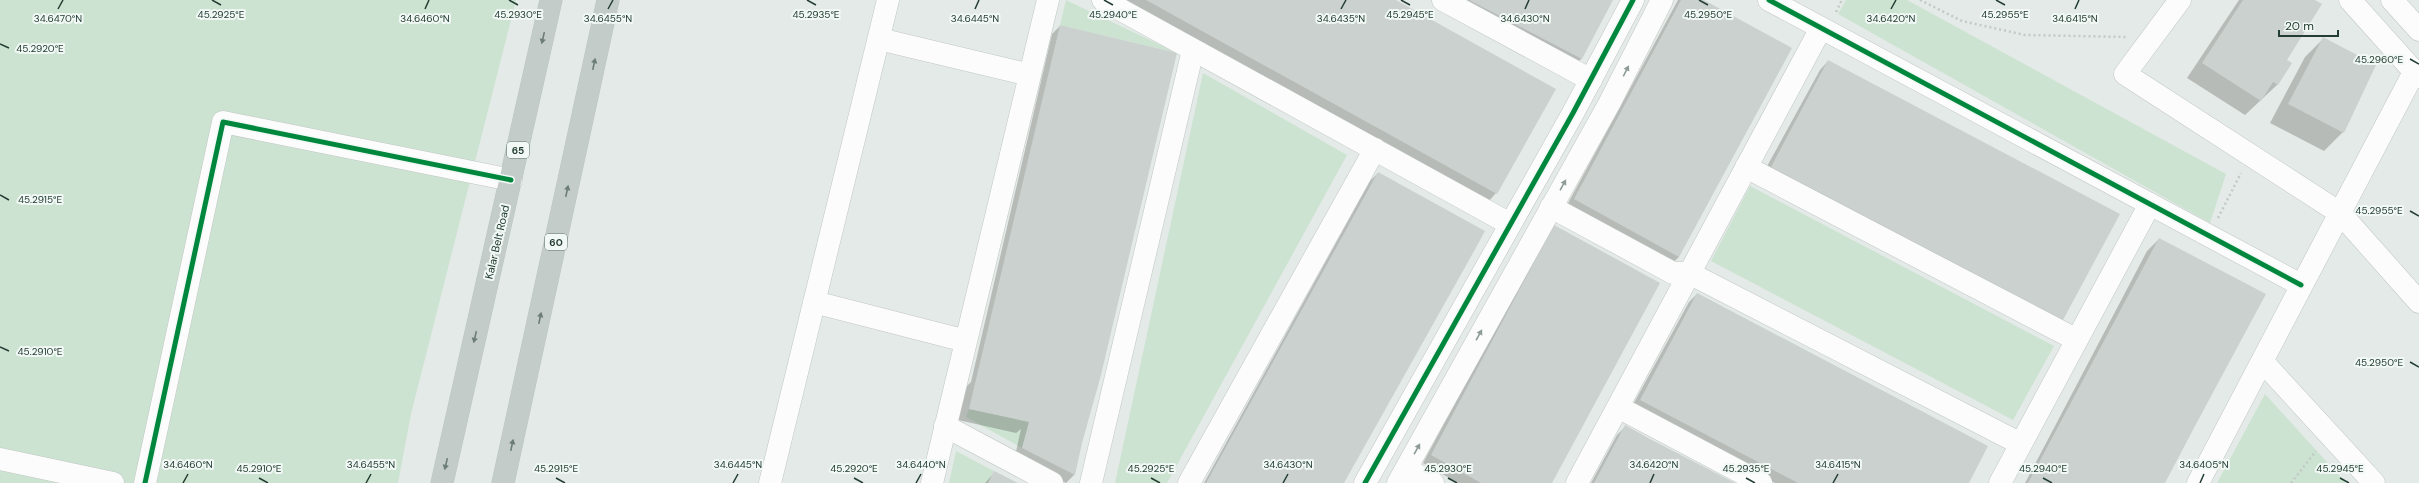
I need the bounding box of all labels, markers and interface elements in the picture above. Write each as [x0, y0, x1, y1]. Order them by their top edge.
text: 45.2925°E [198, 8, 245, 21]
text: 45.2930°E [494, 8, 542, 21]
text: 45.2935°E [792, 8, 840, 21]
text: 45.2940°E [1089, 8, 1137, 21]
text: 45.2945°E [1386, 8, 1434, 21]
text: 45.2950°E [1684, 8, 1732, 21]
text: 45.2955°E [1981, 8, 2029, 21]
text: 34.6470°N [34, 12, 82, 25]
text: 34.6460°N [400, 12, 450, 25]
text: 34.6455°N [584, 12, 632, 25]
text: 34.6445°N [951, 12, 999, 25]
text: 34.6435°N [1317, 12, 1365, 25]
text: 34.6430°N [1500, 12, 1550, 25]
text: 34.6420°N [1867, 12, 1916, 25]
text: 34.6415°N [2052, 12, 2098, 25]
scale bar [2279, 12, 2338, 38]
text: 20 m [2285, 18, 2314, 34]
one-way arrow [539, 32, 545, 44]
text: 45.2920°E [16, 42, 64, 55]
text: 45.2960°E [2355, 53, 2403, 66]
one-way arrow [592, 58, 598, 70]
one-way arrow [1623, 65, 1629, 77]
road number: 65 [507, 142, 529, 158]
one-way arrow [1560, 179, 1567, 191]
one-way arrow [564, 185, 570, 197]
text: 45.2915°E [18, 193, 62, 206]
street label: Kalar Belt Road [482, 203, 512, 280]
text: 45.2955°E [2355, 204, 2403, 217]
road number: 60 [545, 234, 567, 250]
one-way arrow [537, 312, 543, 324]
one-way arrow [1476, 329, 1483, 341]
one-way arrow [472, 331, 478, 343]
text: 45.2910°E [18, 345, 63, 358]
text: 45.2950°E [2355, 356, 2403, 369]
one-way arrow [509, 439, 515, 451]
one-way arrow [1413, 443, 1420, 455]
text: 34.6460°N [163, 458, 213, 471]
text: 34.6455°N [347, 458, 395, 471]
one-way arrow [443, 458, 449, 470]
text: 34.6445°N [714, 458, 762, 471]
text: 34.6440°N [896, 458, 946, 471]
text: 34.6430°N [1263, 458, 1313, 471]
text: 34.6420°N [1630, 458, 1679, 471]
text: 34.6415°N [1815, 458, 1861, 471]
text: 34.6405°N [2179, 458, 2229, 471]
text: 45.2910°E [237, 462, 282, 475]
text: 45.2915°E [534, 462, 578, 475]
text: 45.2920°E [830, 462, 878, 475]
text: 45.2925°E [1128, 462, 1175, 475]
text: 45.2930°E [1424, 462, 1472, 475]
text: 45.2935°E [1722, 462, 1770, 475]
text: 45.2940°E [2019, 462, 2067, 475]
text: 45.2945°E [2316, 462, 2364, 475]

